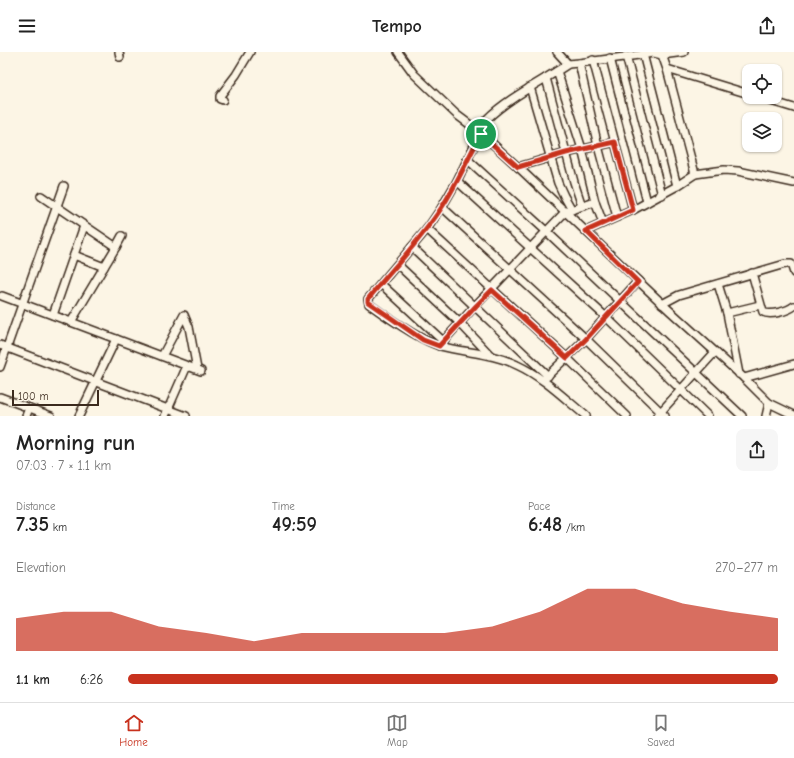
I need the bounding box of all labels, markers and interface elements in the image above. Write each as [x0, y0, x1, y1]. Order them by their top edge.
icon: menu [16, 15, 38, 37]
icon: share [756, 15, 778, 37]
text: Tempo [372, 16, 422, 37]
map controls [742, 64, 782, 152]
button: locate [742, 64, 782, 104]
button: layers [742, 112, 782, 152]
pin [464, 117, 498, 151]
icon: arrive [470, 123, 492, 145]
scale bar [12, 388, 99, 407]
text: 100 m [18, 390, 49, 403]
button: share [736, 429, 778, 471]
text: Morning run [16, 430, 135, 456]
text: 07:03 · 7 × 1.1 km [16, 458, 111, 473]
text: Distance [16, 500, 55, 513]
text: Time [272, 500, 295, 513]
text: Pace [528, 500, 550, 513]
text: 7.35 [16, 513, 49, 536]
text: 49:59 [272, 513, 317, 536]
text: 6:48 [528, 513, 562, 536]
text: km [49, 521, 67, 534]
text: /km [562, 521, 585, 534]
text: Elevation [16, 560, 66, 575]
text: 270–277 m [715, 560, 778, 575]
text: 1.1 km [16, 672, 50, 687]
text: 6:26 [80, 672, 103, 687]
tab: Home [119, 712, 148, 749]
tab: Map [386, 712, 408, 749]
tab: Saved [647, 712, 675, 749]

